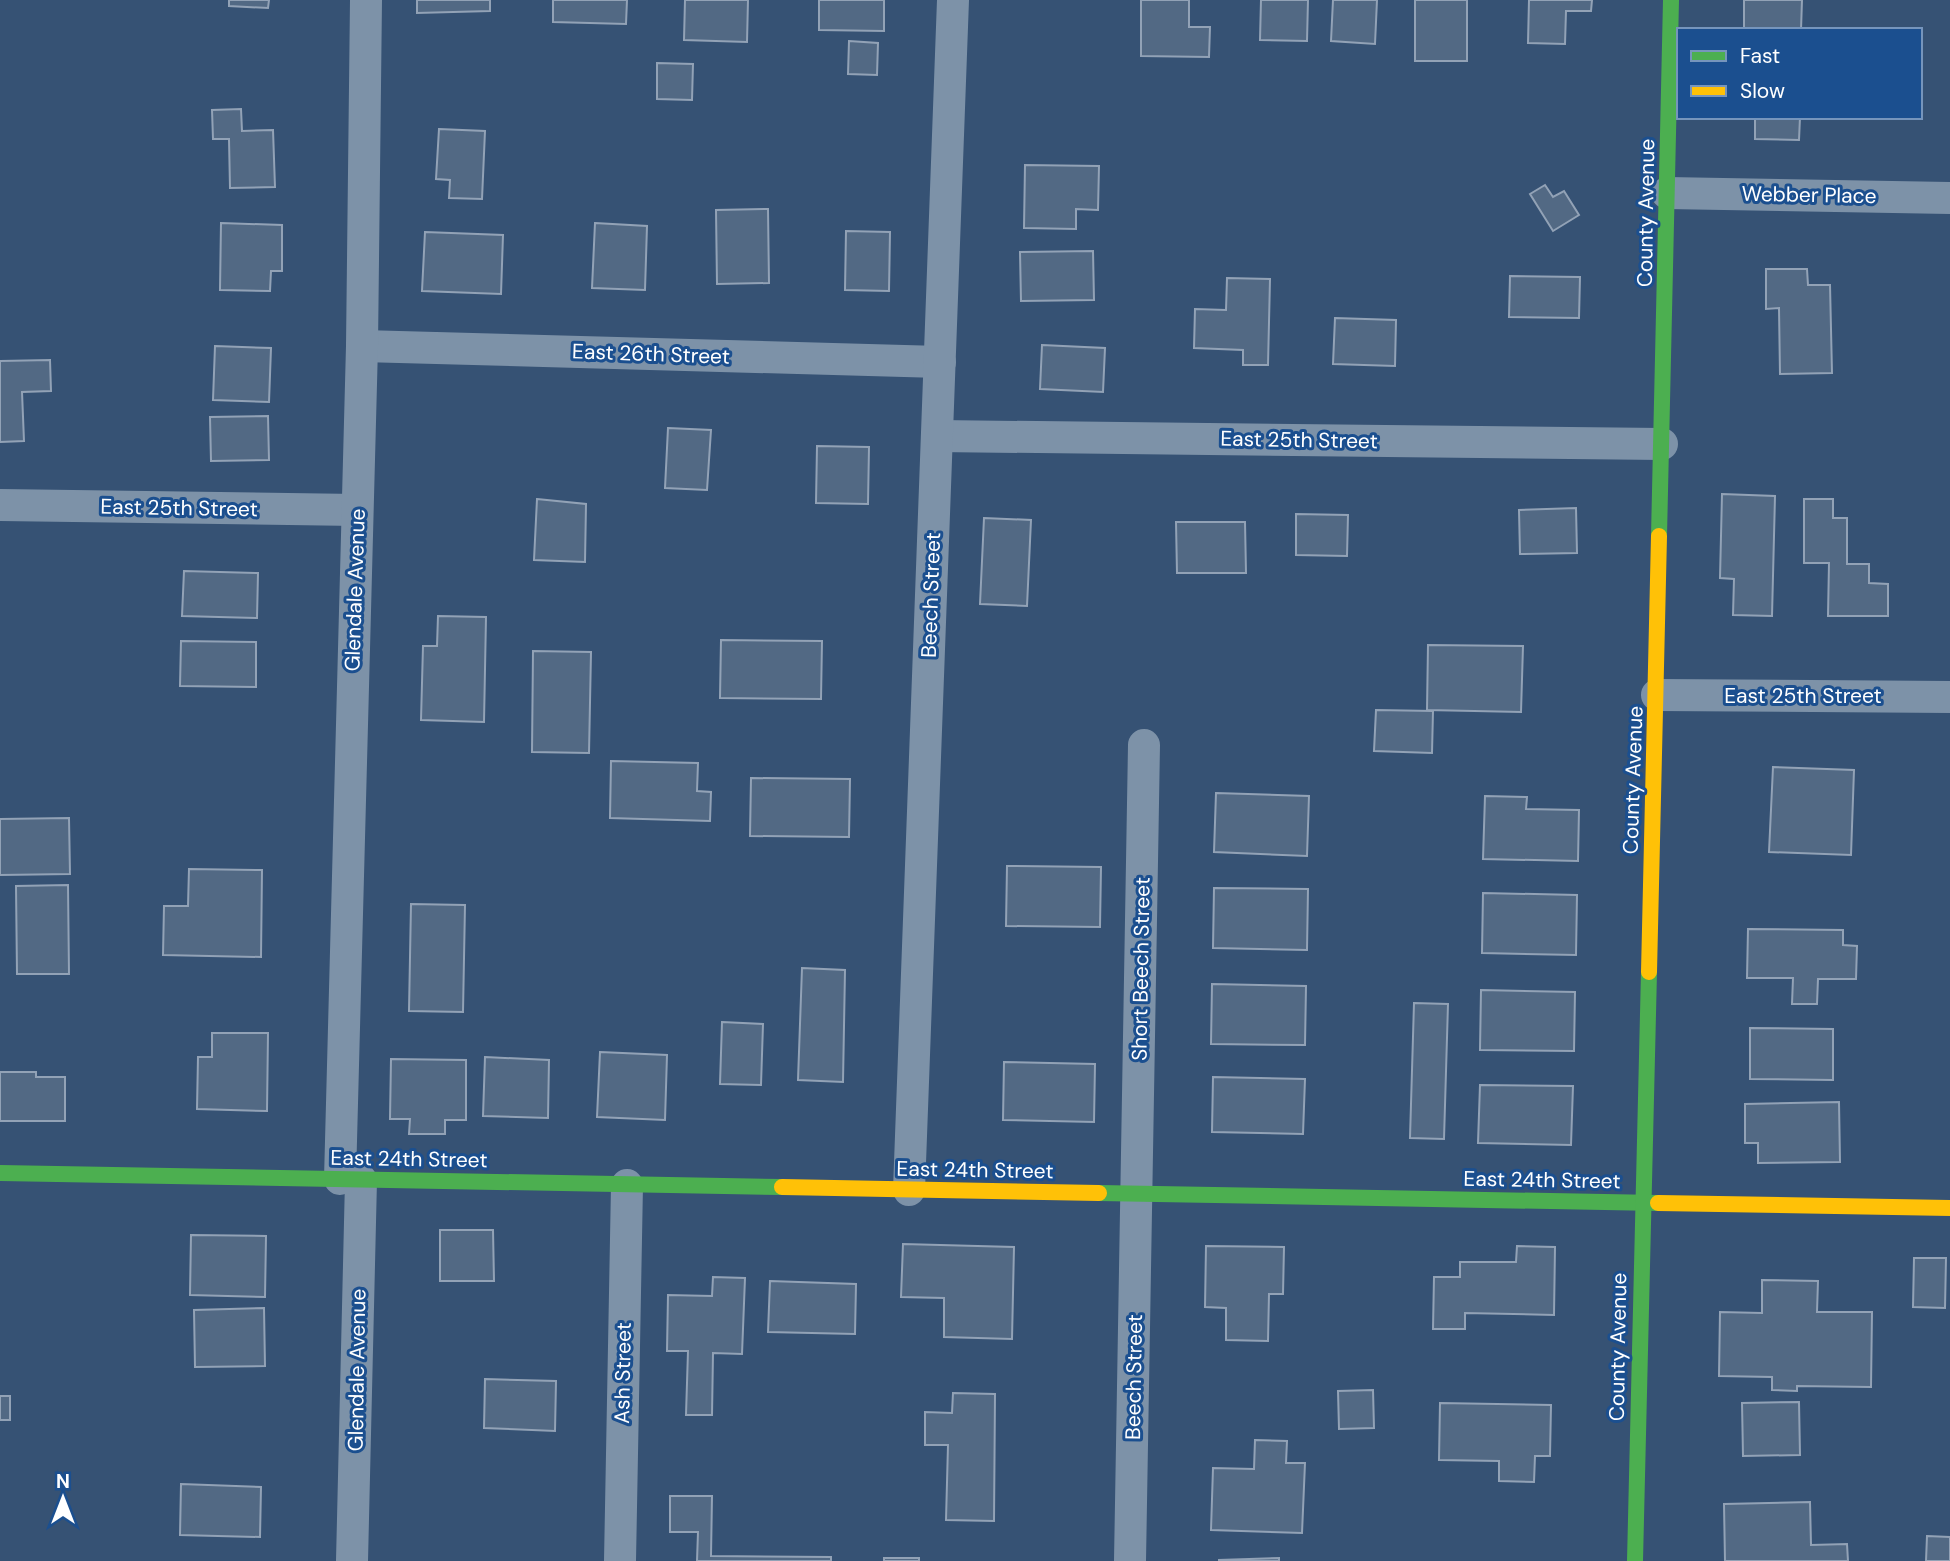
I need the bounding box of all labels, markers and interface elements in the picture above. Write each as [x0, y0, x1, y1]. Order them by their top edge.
legend [1677, 28, 1922, 119]
text: Fast [1740, 42, 1780, 70]
text: Slow [1740, 77, 1785, 105]
street label: County Avenue [1631, 138, 1661, 287]
street label: Webber Place [1741, 180, 1877, 210]
street label: East 26th Street [572, 337, 730, 371]
street label: East 25th Street [1220, 425, 1378, 455]
street label: East 25th Street [100, 493, 258, 523]
street label: Glendale Avenue [338, 508, 372, 672]
street label: Beech Street [915, 532, 947, 658]
street label: East 25th Street [1724, 682, 1882, 710]
street label: County Avenue [1616, 705, 1650, 855]
street label: Short Beech Street [1125, 877, 1157, 1061]
street label: East 24th Street [330, 1144, 488, 1174]
street label: East 24th Street [896, 1155, 1054, 1185]
street label: East 24th Street [1463, 1165, 1621, 1195]
street label: County Avenue [1603, 1272, 1633, 1421]
street label: Glendale Avenue [342, 1288, 372, 1452]
street label: Beech Street [1119, 1314, 1149, 1440]
street label: Ash Street [608, 1322, 638, 1424]
north arrow [28, 1463, 98, 1533]
text: N [56, 1469, 70, 1494]

